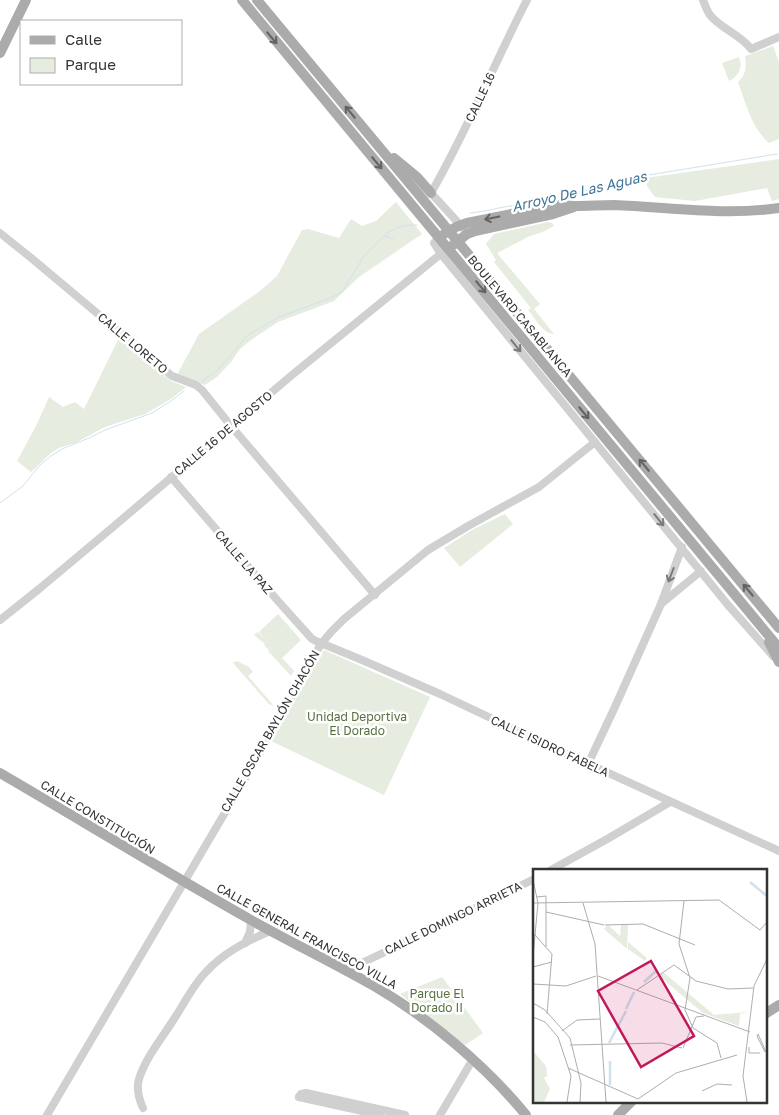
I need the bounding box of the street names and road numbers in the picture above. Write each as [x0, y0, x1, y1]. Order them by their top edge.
street label: CALLE 16 [462, 70, 498, 124]
street label: BOULEVARD CASABLANCA [465, 252, 575, 380]
street label: CALLE LORETO [95, 309, 171, 377]
street label: CALLE 16 DE AGOSTO [171, 387, 275, 478]
street label: CALLE LA PAZ [212, 527, 276, 597]
street label: CALLE OSCAR BAYLÓN CHACÓN [217, 647, 323, 815]
street label: CALLE ISIDRO FABELA [489, 712, 611, 780]
street label: CALLE CONSTITUCIÓN [38, 777, 158, 857]
street label: CALLE DOMINGO ARRIETA [382, 878, 524, 958]
street label: CALLE GENERAL FRANCISCO VILLA [214, 880, 400, 992]

